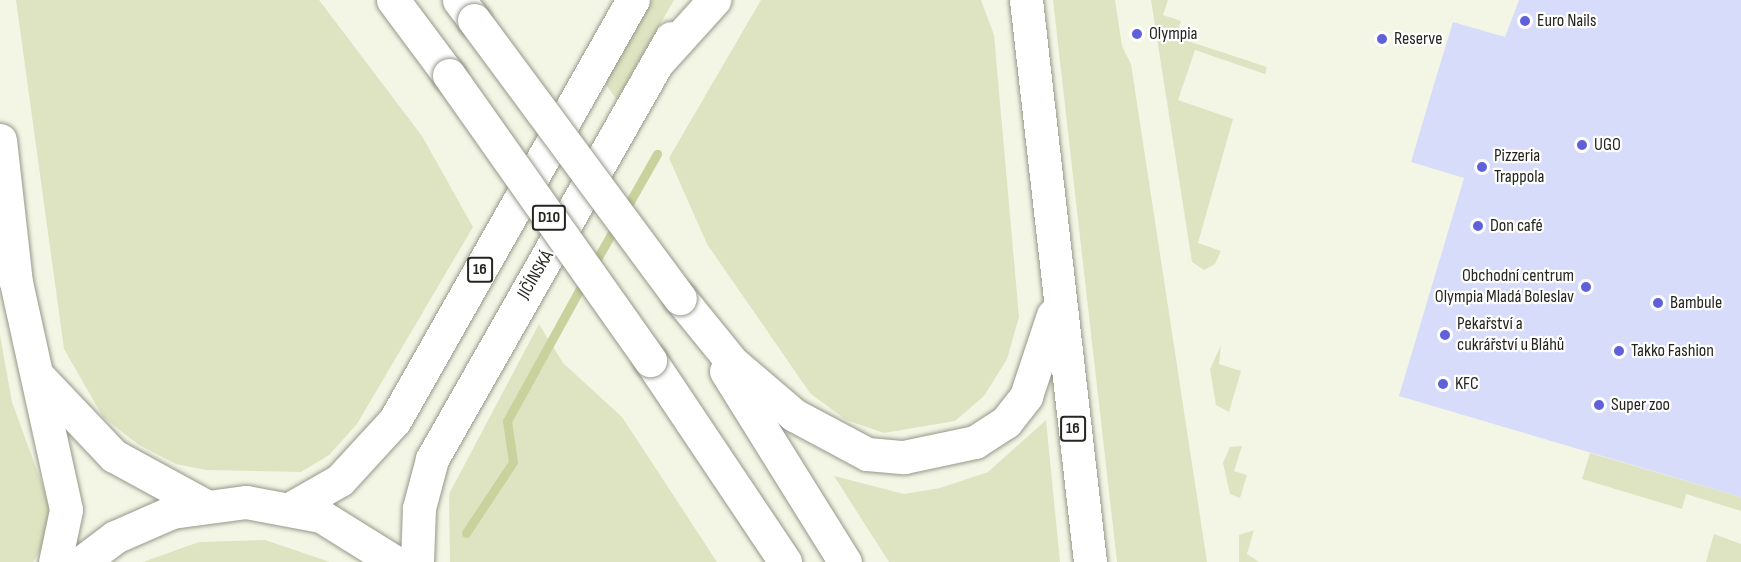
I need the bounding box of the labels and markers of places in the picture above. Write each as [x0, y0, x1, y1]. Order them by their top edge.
place label: Euro Nails [1537, 10, 1596, 32]
marker: Euro Nails [1518, 14, 1532, 28]
place label: Olympia [1149, 23, 1197, 45]
marker: Olympia [1130, 27, 1144, 41]
place label: Reserve [1394, 28, 1442, 50]
marker: Reserve [1375, 32, 1389, 46]
place label: UGO [1594, 134, 1621, 156]
marker: UGO [1575, 138, 1589, 152]
place label: Pizzeria Trappola [1494, 146, 1544, 188]
marker: Pizzeria Trappola [1475, 160, 1489, 174]
place label: Don café [1490, 215, 1543, 237]
marker: Don café [1471, 219, 1485, 233]
place label: Obchodní centrum Olympia Mladá Boleslav [1435, 266, 1574, 308]
marker: Obchodní centrum Olympia Mladá Boleslav [1579, 280, 1593, 294]
place label: Bambule [1670, 292, 1722, 314]
marker: Bambule [1651, 296, 1665, 310]
place label: Pekařství a cukrářství u Bláhů [1457, 314, 1564, 356]
marker: Pekařství a cukrářství u Bláhů [1438, 328, 1452, 342]
place label: Takko Fashion [1631, 340, 1714, 362]
marker: Takko Fashion [1612, 344, 1626, 358]
place label: KFC [1455, 373, 1479, 395]
marker: KFC [1436, 377, 1450, 391]
place label: Super zoo [1611, 394, 1670, 416]
marker: Super zoo [1592, 398, 1606, 412]

